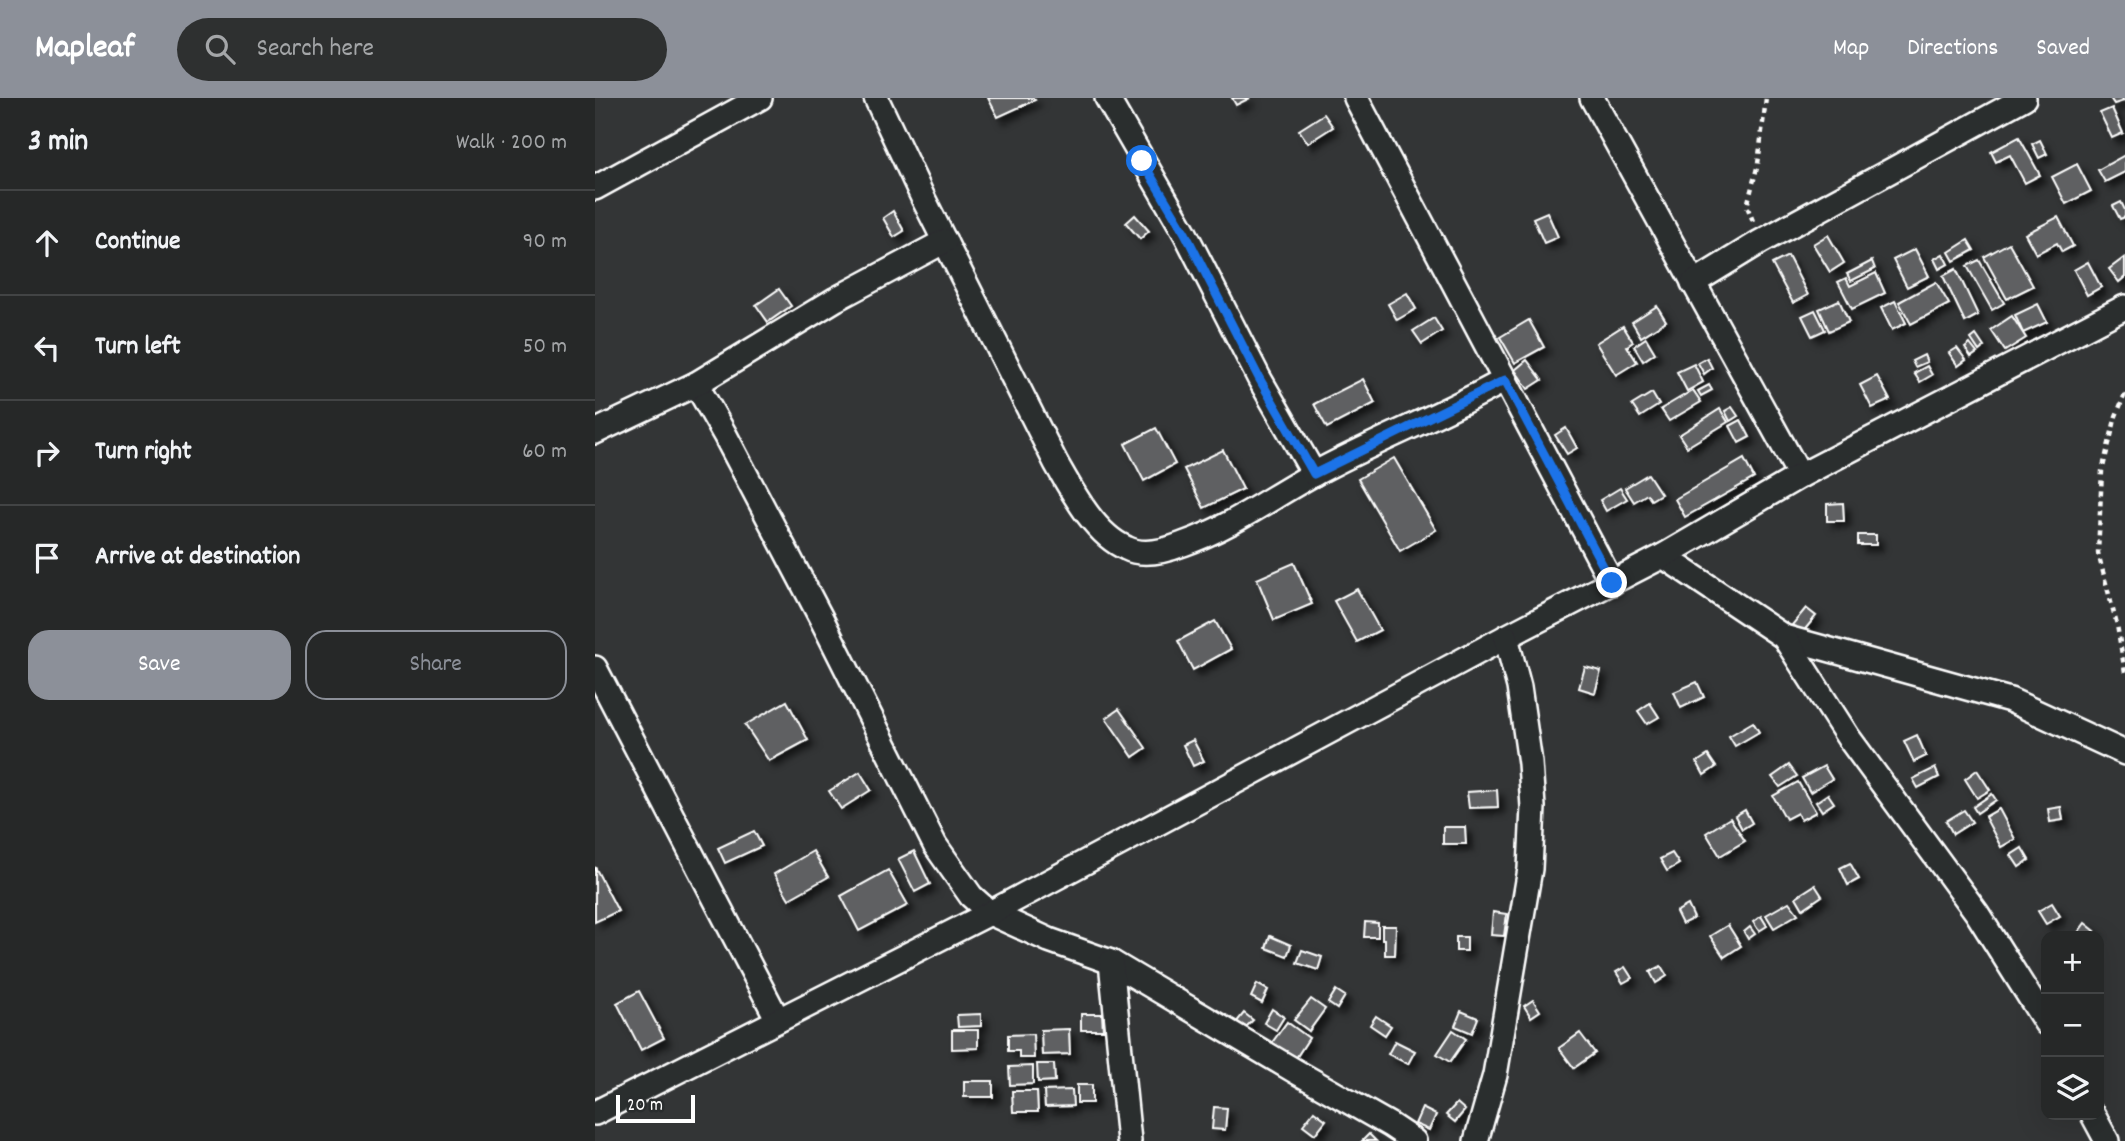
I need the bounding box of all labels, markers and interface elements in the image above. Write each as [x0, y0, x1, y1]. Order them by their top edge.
search box [177, 18, 667, 81]
text: Mapleaf [35, 26, 135, 73]
icon: search [201, 30, 239, 68]
text: Search here [257, 31, 374, 68]
text: Map [1833, 32, 1869, 66]
text: Directions [1907, 32, 1998, 66]
text: Saved [2036, 32, 2090, 66]
text: 3 min [28, 122, 88, 165]
text: Walk · 200 m [456, 127, 567, 160]
route start [1126, 145, 1157, 176]
icon: ahead [28, 224, 66, 262]
text: Continue [95, 224, 180, 261]
text: 90 m [523, 226, 567, 259]
icon: left [28, 329, 66, 367]
text: Turn left [95, 329, 181, 366]
text: 50 m [523, 331, 567, 364]
icon: right [28, 434, 66, 472]
text: Turn right [95, 434, 192, 471]
text: 60 m [522, 436, 567, 469]
icon: arrive [28, 539, 66, 577]
text: Arrive at destination [95, 539, 300, 576]
route end [1596, 567, 1627, 598]
button: Save [28, 630, 291, 700]
button: Share [305, 630, 567, 700]
map controls [2041, 931, 2104, 1120]
button: + [2041, 931, 2104, 994]
button: − [2041, 994, 2104, 1057]
button: layers [2041, 1057, 2104, 1120]
scale bar [616, 1092, 695, 1124]
text: 20 m [627, 1093, 663, 1120]

